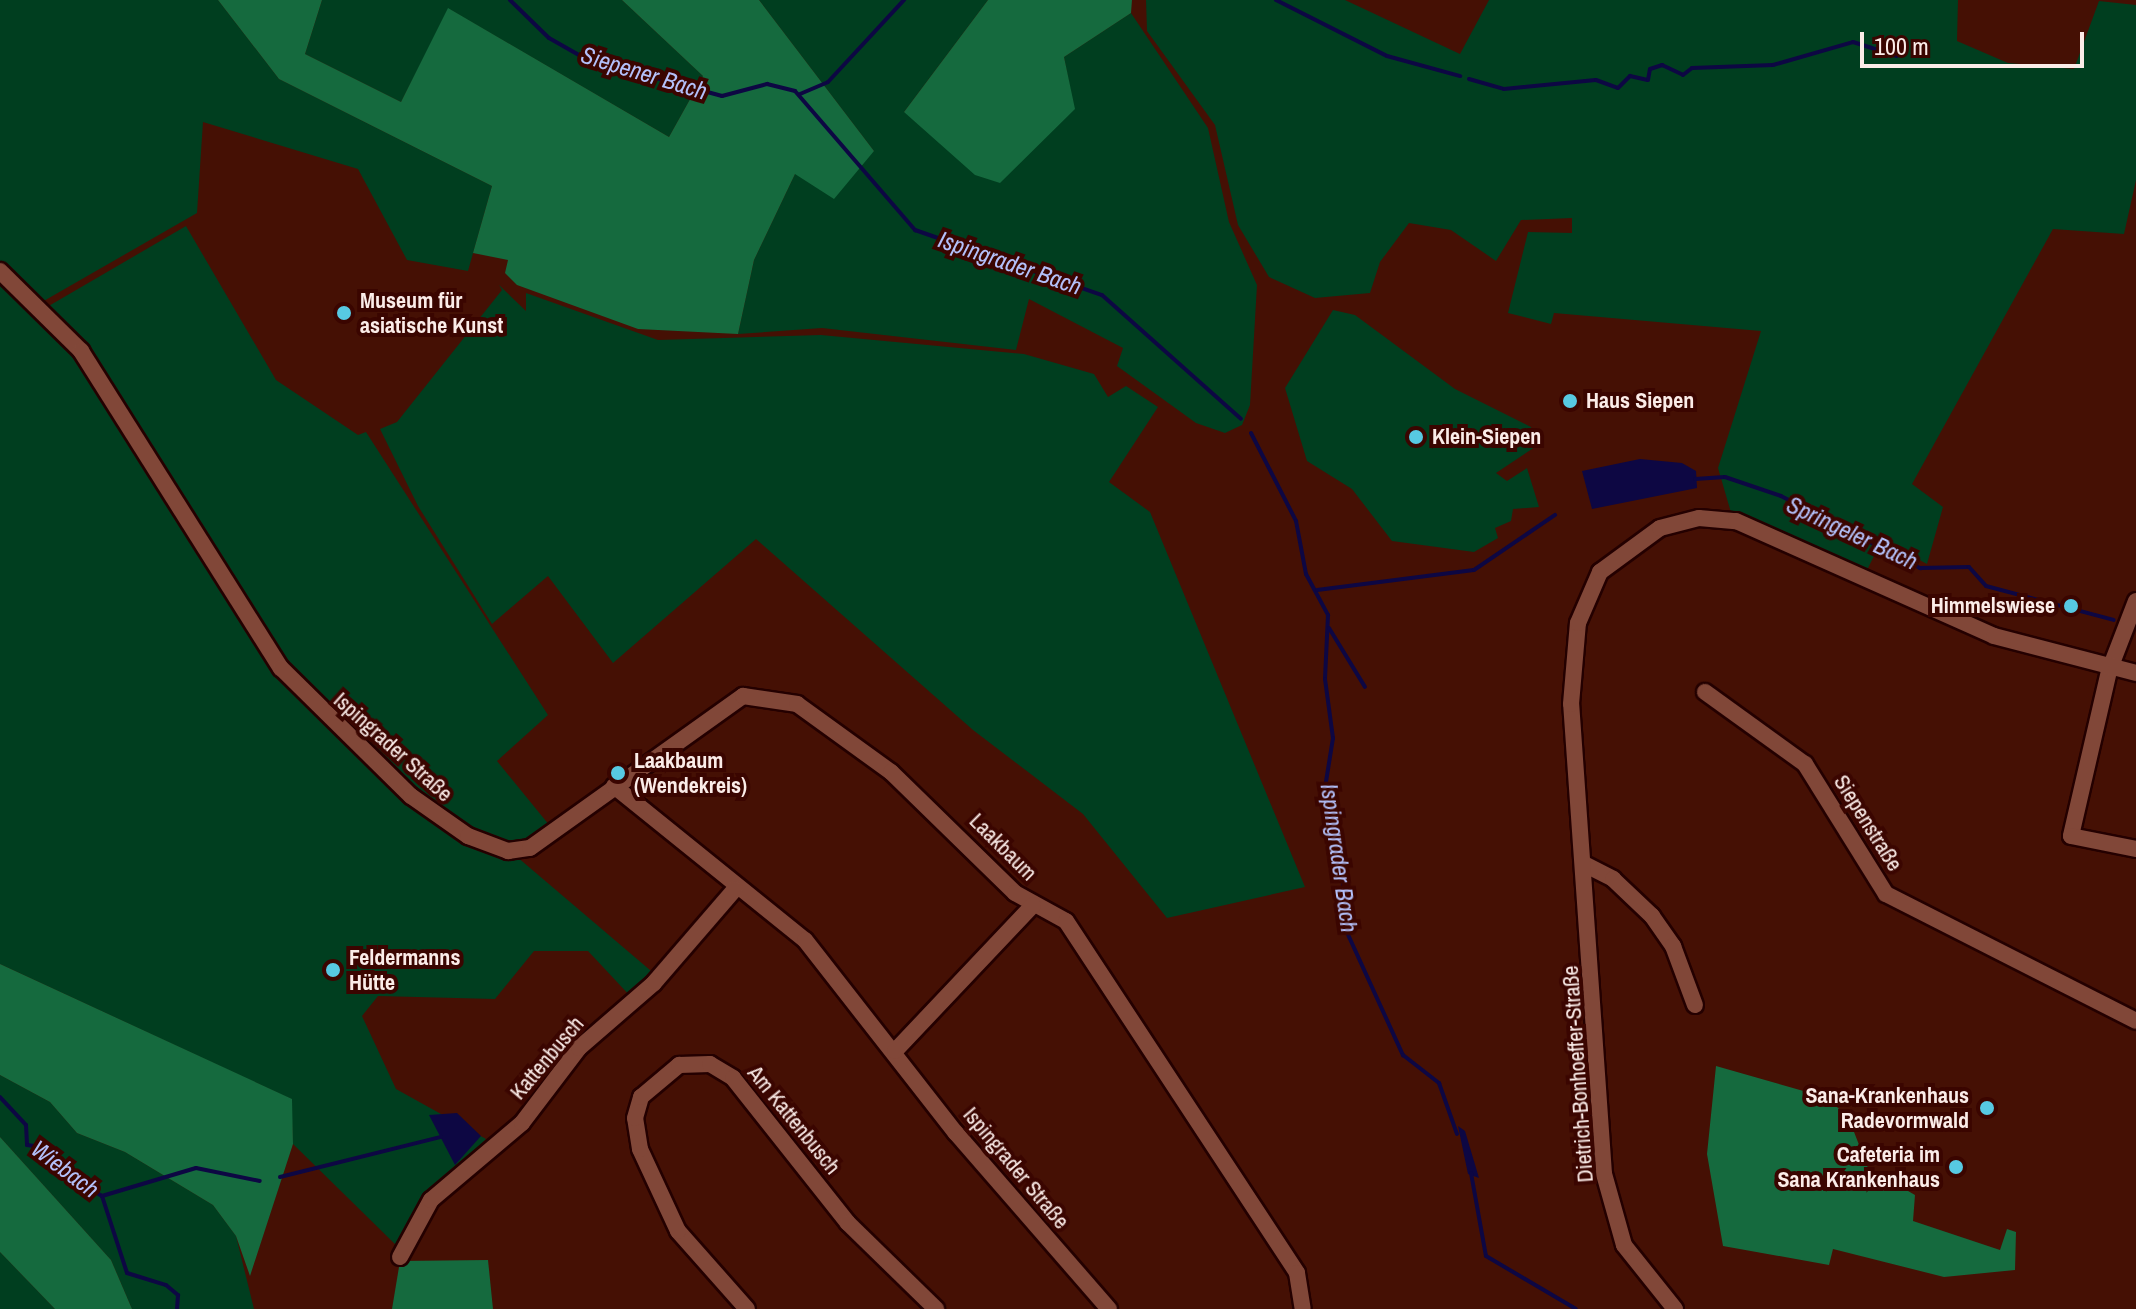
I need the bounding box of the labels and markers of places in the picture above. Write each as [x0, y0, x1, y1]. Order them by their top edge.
place label: Museum für asiatische Kunst [360, 287, 503, 338]
marker: Museum für asiatische Kunst [335, 304, 353, 322]
place label: Haus Siepen [1586, 388, 1694, 414]
marker: Haus Siepen [1561, 392, 1579, 410]
place label: Klein-Siepen [1432, 424, 1541, 450]
marker: Klein-Siepen [1407, 428, 1425, 446]
place label: Himmelswiese [1931, 593, 2055, 619]
marker: Himmelswiese [2062, 597, 2080, 615]
place label: Laakbaum (Wendekreis) [634, 747, 747, 798]
marker: Laakbaum (Wendekreis) [609, 764, 627, 782]
place label: Feldermanns Hütte [349, 944, 460, 996]
marker: Feldermanns Hütte [324, 961, 342, 979]
place label: Sana-Krankenhaus Radevormwald [1806, 1082, 1969, 1134]
marker: Sana-Krankenhaus Radevormwald [1976, 1097, 1998, 1119]
place label: Cafeteria im Sana Krankenhaus [1778, 1141, 1940, 1192]
marker: Cafeteria im Sana Krankenhaus [1947, 1158, 1965, 1176]

